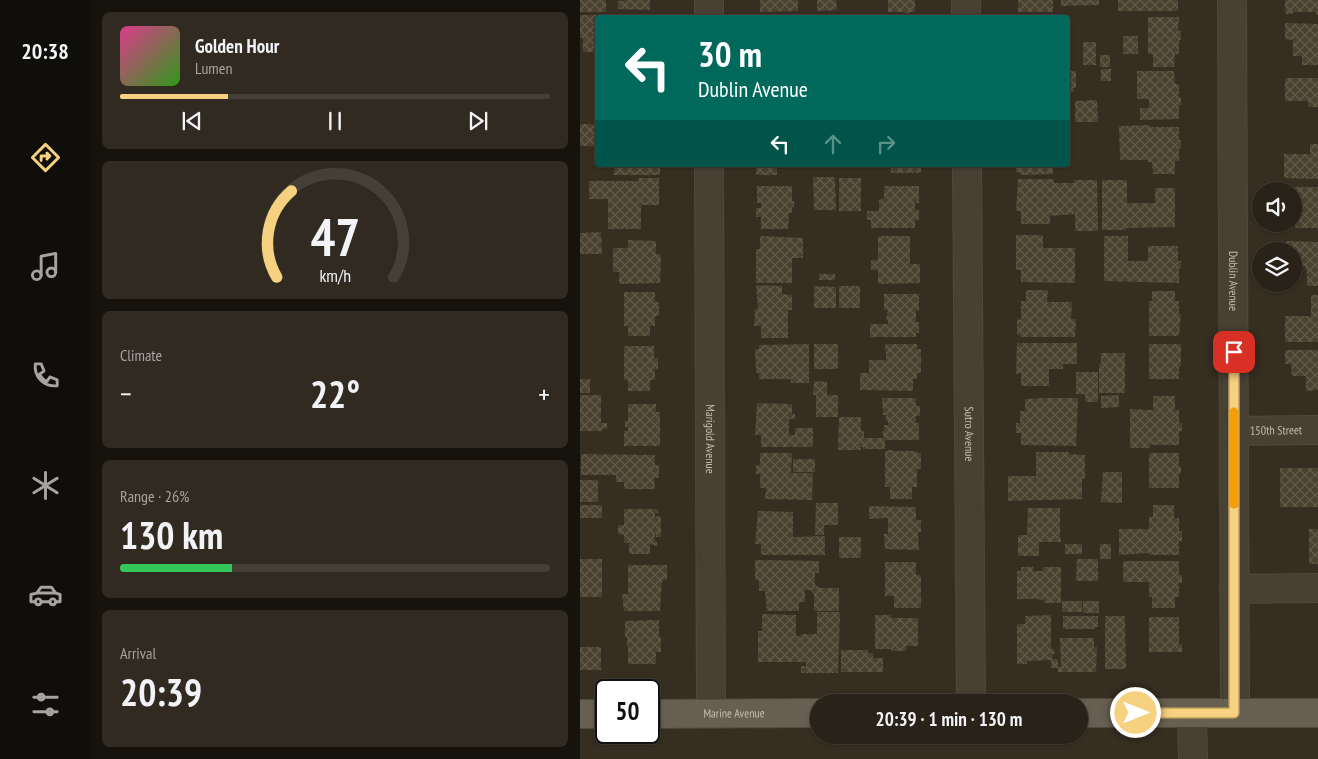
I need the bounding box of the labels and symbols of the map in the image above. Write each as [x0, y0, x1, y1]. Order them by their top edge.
street label: Dublin Avenue [1226, 251, 1241, 311]
pin [1213, 331, 1255, 373]
street label: Marigold Avenue [703, 404, 718, 474]
street label: Sutro Avenue [962, 407, 977, 461]
street label: 150th Street [1250, 422, 1303, 438]
speed limit sign: 50 [595, 679, 660, 744]
position arrow [1109, 686, 1161, 738]
street label: Marine Avenue [703, 705, 765, 721]

